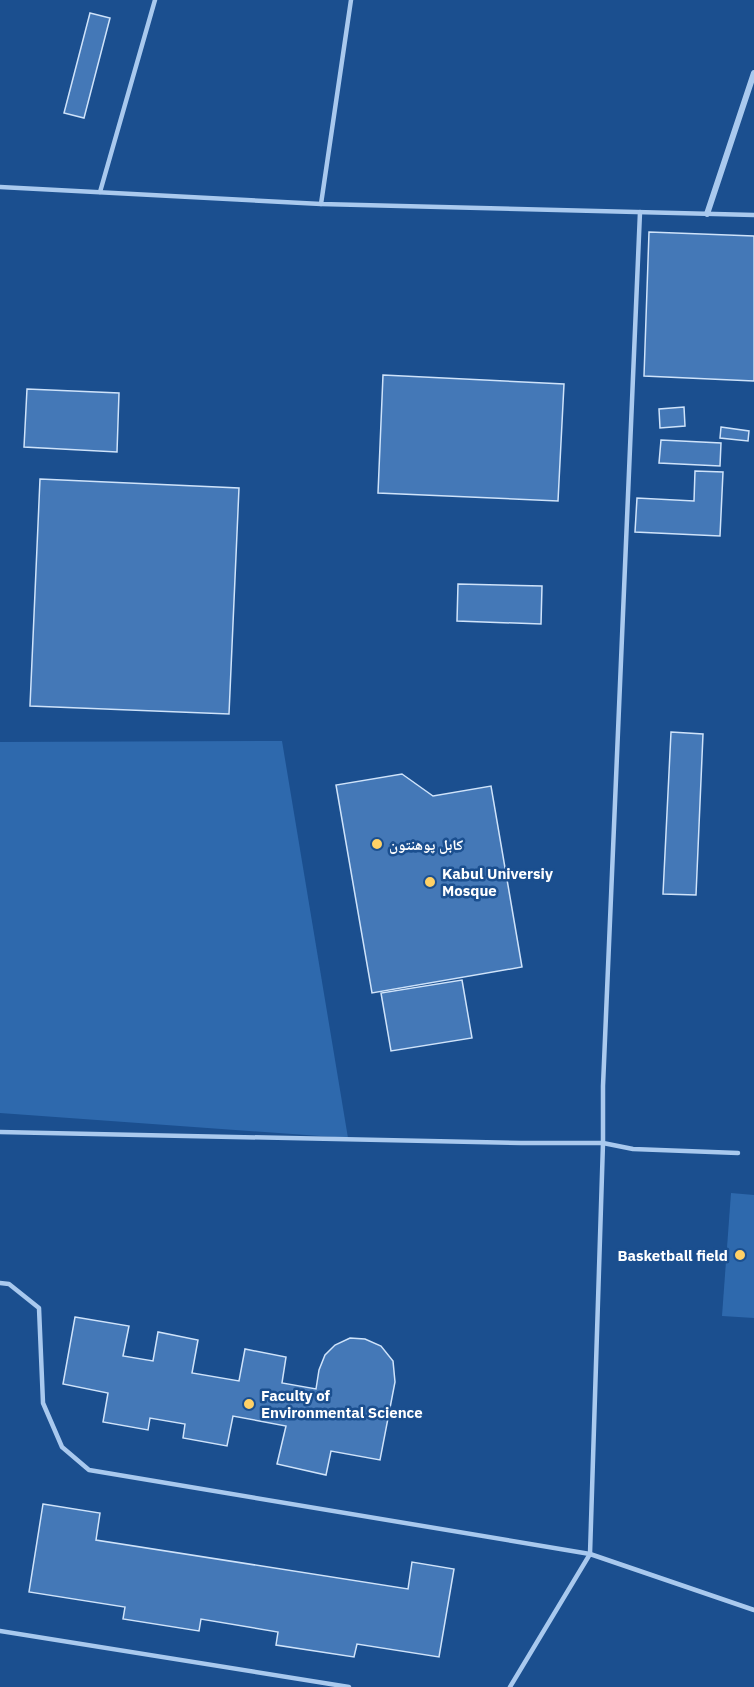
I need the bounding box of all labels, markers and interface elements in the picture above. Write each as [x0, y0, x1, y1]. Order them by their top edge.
place label: کابل پوهنتون [389, 835, 464, 854]
marker: کابل پوهنتون [370, 837, 384, 851]
place label: Kabul Universiy Mosque [442, 864, 553, 900]
marker: Kabul Universiy Mosque [423, 875, 437, 889]
place label: Basketball field [618, 1246, 728, 1265]
marker: Basketball field [733, 1248, 747, 1262]
place label: Faculty of Environmental Science [261, 1386, 423, 1422]
marker: Faculty of Environmental Science [242, 1397, 256, 1411]

